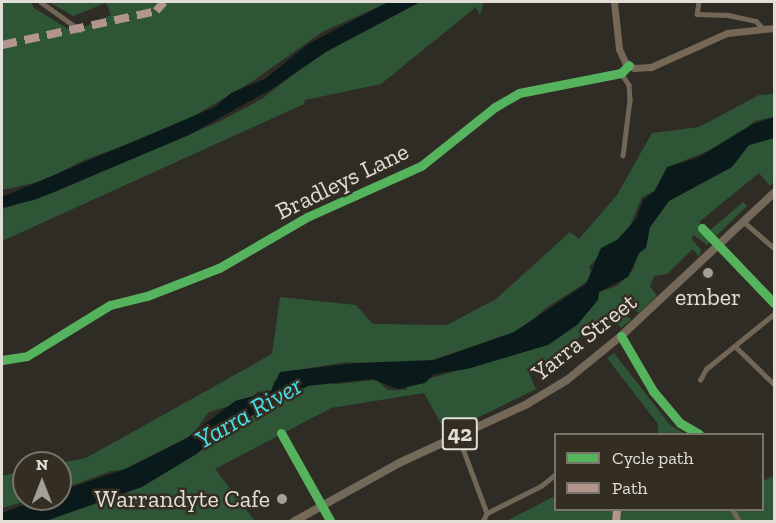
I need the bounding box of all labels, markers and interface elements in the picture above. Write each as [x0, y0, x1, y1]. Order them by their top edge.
street label: Bradleys Lane [271, 136, 413, 226]
marker: ember [701, 266, 715, 280]
place label: ember [675, 283, 741, 311]
street label: Yarra Street [526, 287, 642, 387]
water label: Yarra River [190, 370, 308, 456]
road number: 42 [440, 415, 480, 453]
legend [554, 433, 764, 511]
text: Cycle path [612, 447, 694, 469]
north arrow [12, 451, 72, 511]
text: N [36, 455, 48, 474]
text: Path [612, 477, 648, 499]
place label: Warrandyte Cafe [95, 485, 270, 513]
marker: Warrandyte Cafe [275, 492, 289, 506]

